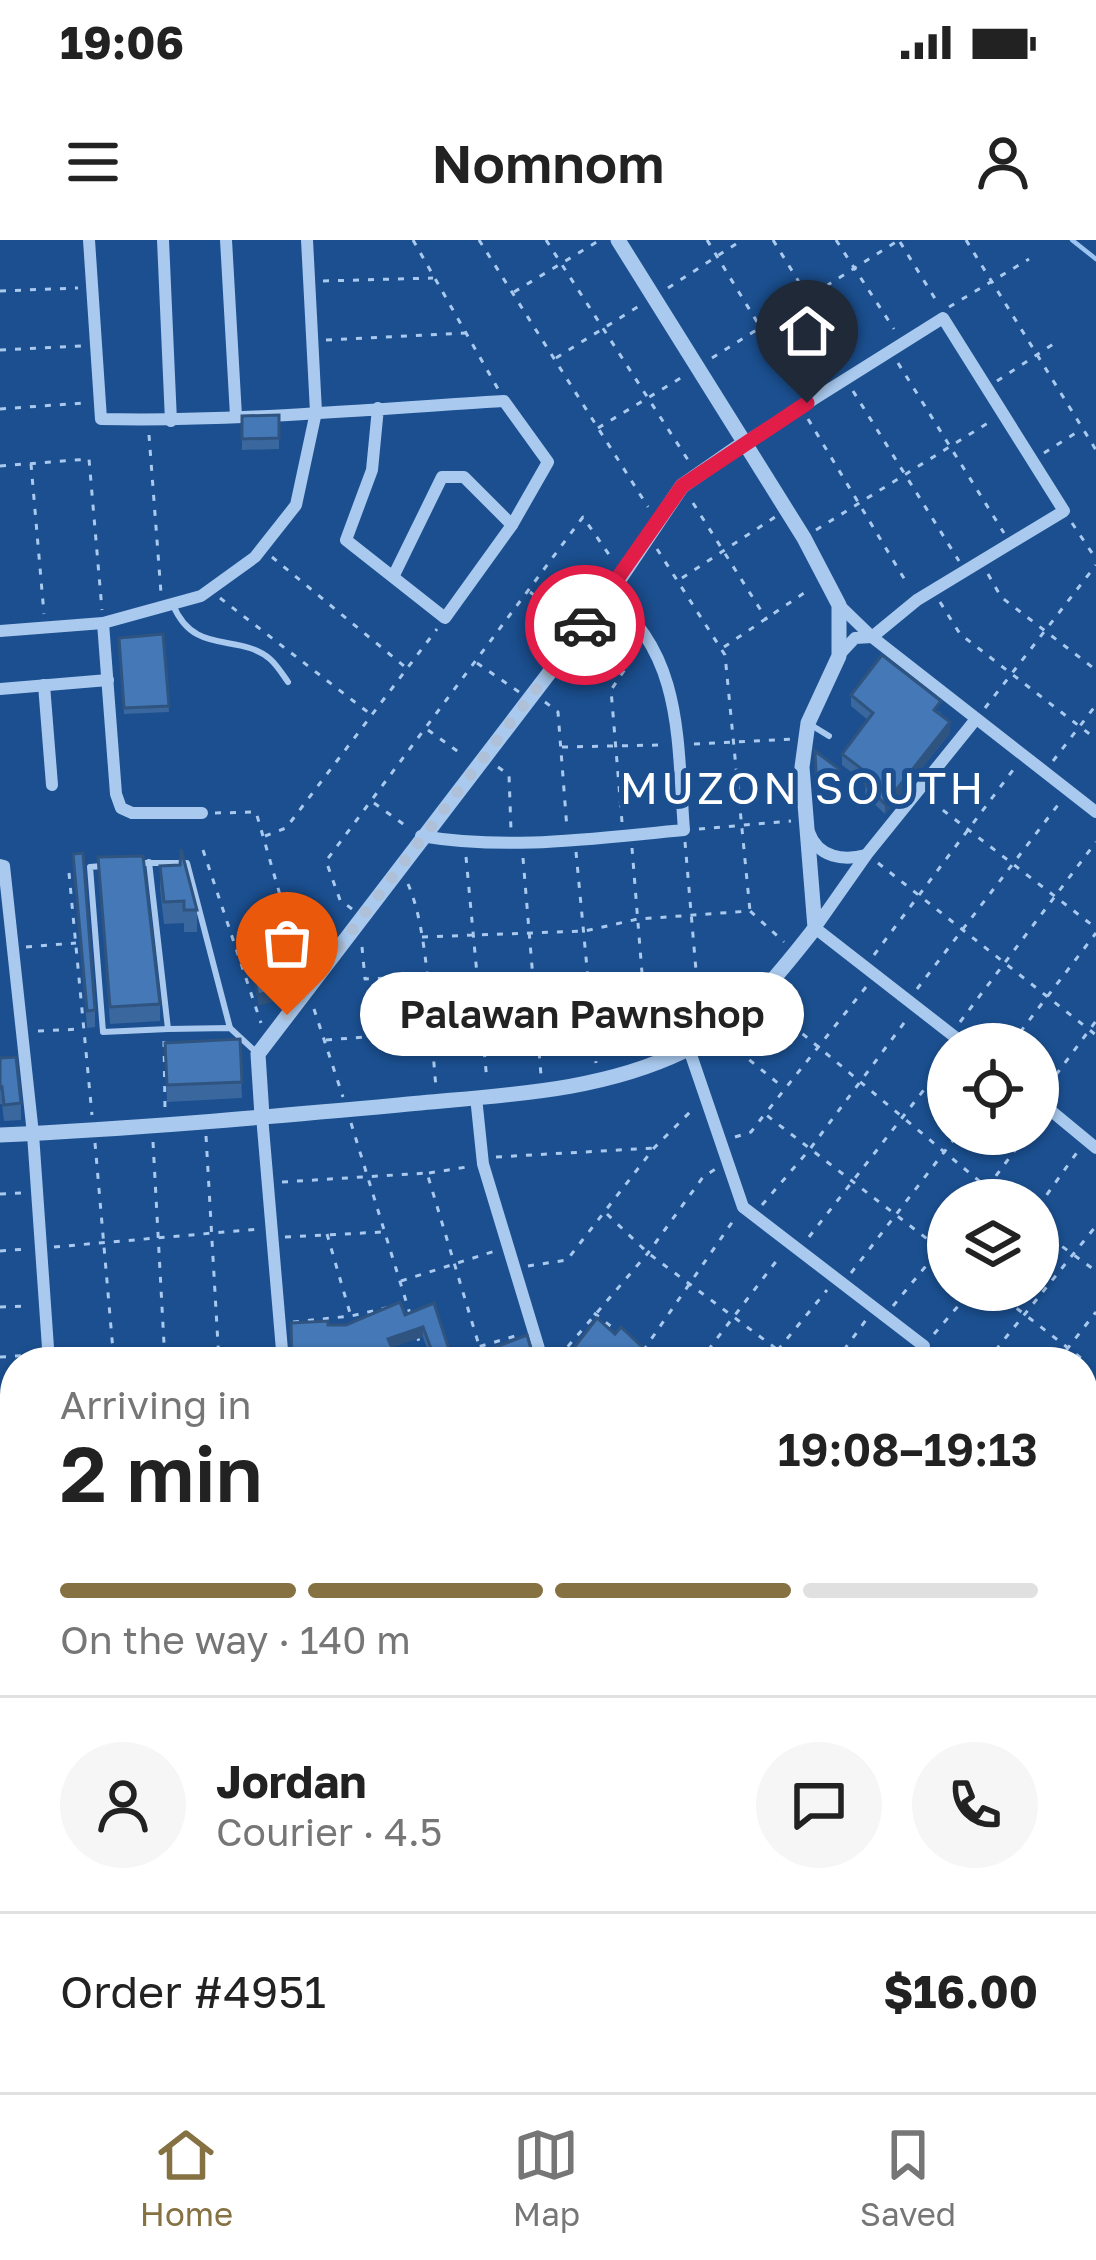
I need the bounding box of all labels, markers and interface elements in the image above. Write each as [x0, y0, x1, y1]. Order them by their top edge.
text: 19:06 [60, 15, 184, 69]
icon: menu [60, 129, 126, 195]
icon: person [970, 129, 1036, 195]
text: Nomnom [431, 130, 665, 195]
pin [756, 280, 858, 403]
icon: home [774, 298, 840, 364]
courier [525, 565, 645, 685]
icon: car [552, 592, 618, 658]
district label: MUZON SOUTH [620, 760, 986, 814]
pin [236, 892, 338, 1015]
icon: bag [254, 910, 320, 976]
callout: Palawan Pawnshop [359, 973, 803, 1057]
text: Palawan Pawnshop [399, 990, 765, 1037]
map controls [927, 1023, 1059, 1311]
button: locate [927, 1023, 1059, 1155]
button: layers [927, 1179, 1059, 1311]
text: Arriving in [60, 1381, 251, 1428]
text: 19:08–19:13 [778, 1422, 1038, 1476]
text: 2 min [60, 1426, 263, 1519]
text: On the way · 140 m [60, 1616, 411, 1663]
button: person [60, 1742, 186, 1868]
button: chat [756, 1742, 882, 1868]
button: phone [912, 1742, 1038, 1868]
text: Jordan [216, 1754, 367, 1808]
text: Courier · 4.5 [216, 1808, 442, 1855]
text: Order #4951 [60, 1964, 326, 2018]
text: $16.00 [883, 1964, 1038, 2018]
tab: Home [140, 2122, 233, 2233]
tab: Map [513, 2122, 580, 2233]
tab: Saved [860, 2122, 956, 2233]

